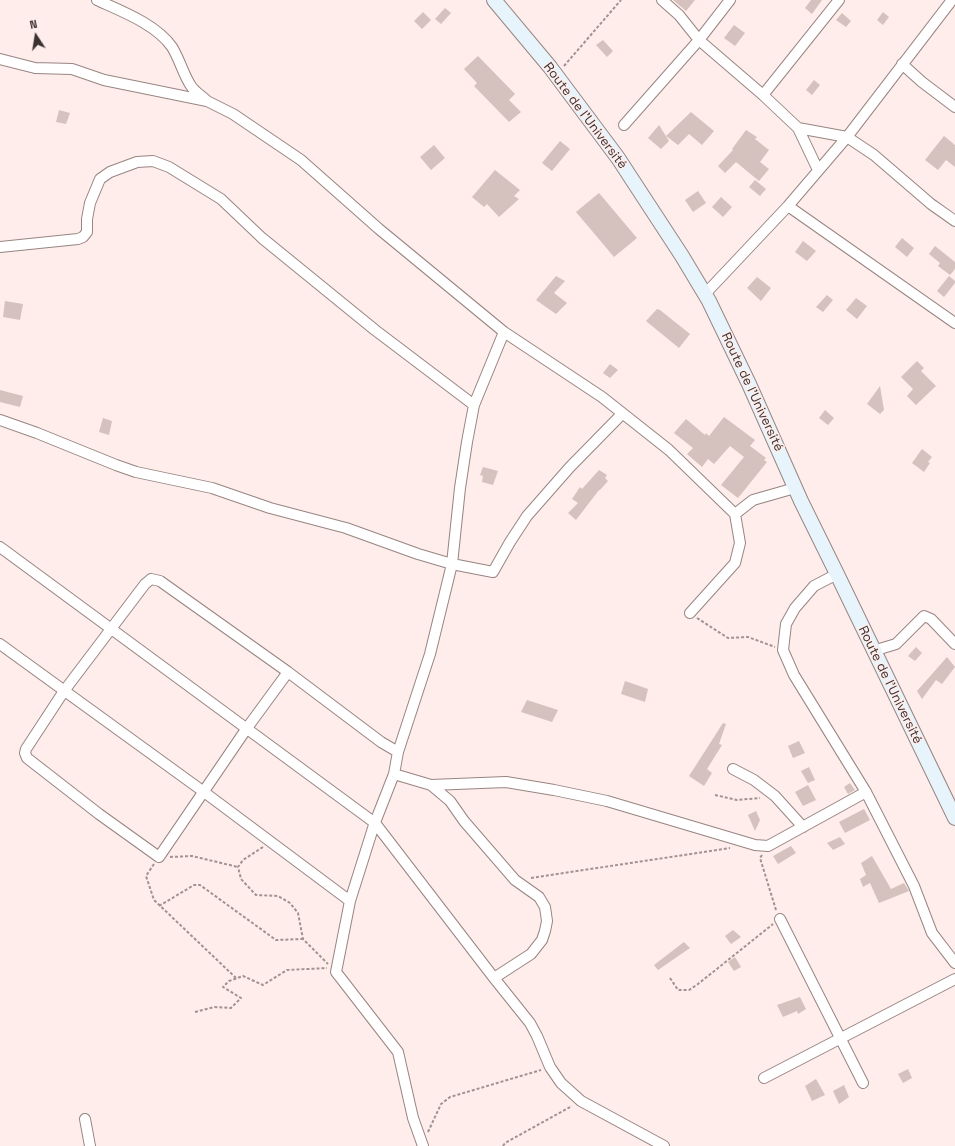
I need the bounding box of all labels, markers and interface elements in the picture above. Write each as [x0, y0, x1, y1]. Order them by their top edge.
north arrow [16, 16, 56, 56]
text: N [28, 17, 39, 32]
street label: Route de l'Université [540, 60, 630, 172]
street label: Route de l'Université [718, 330, 786, 454]
street label: Route de l'Université [855, 623, 925, 747]

